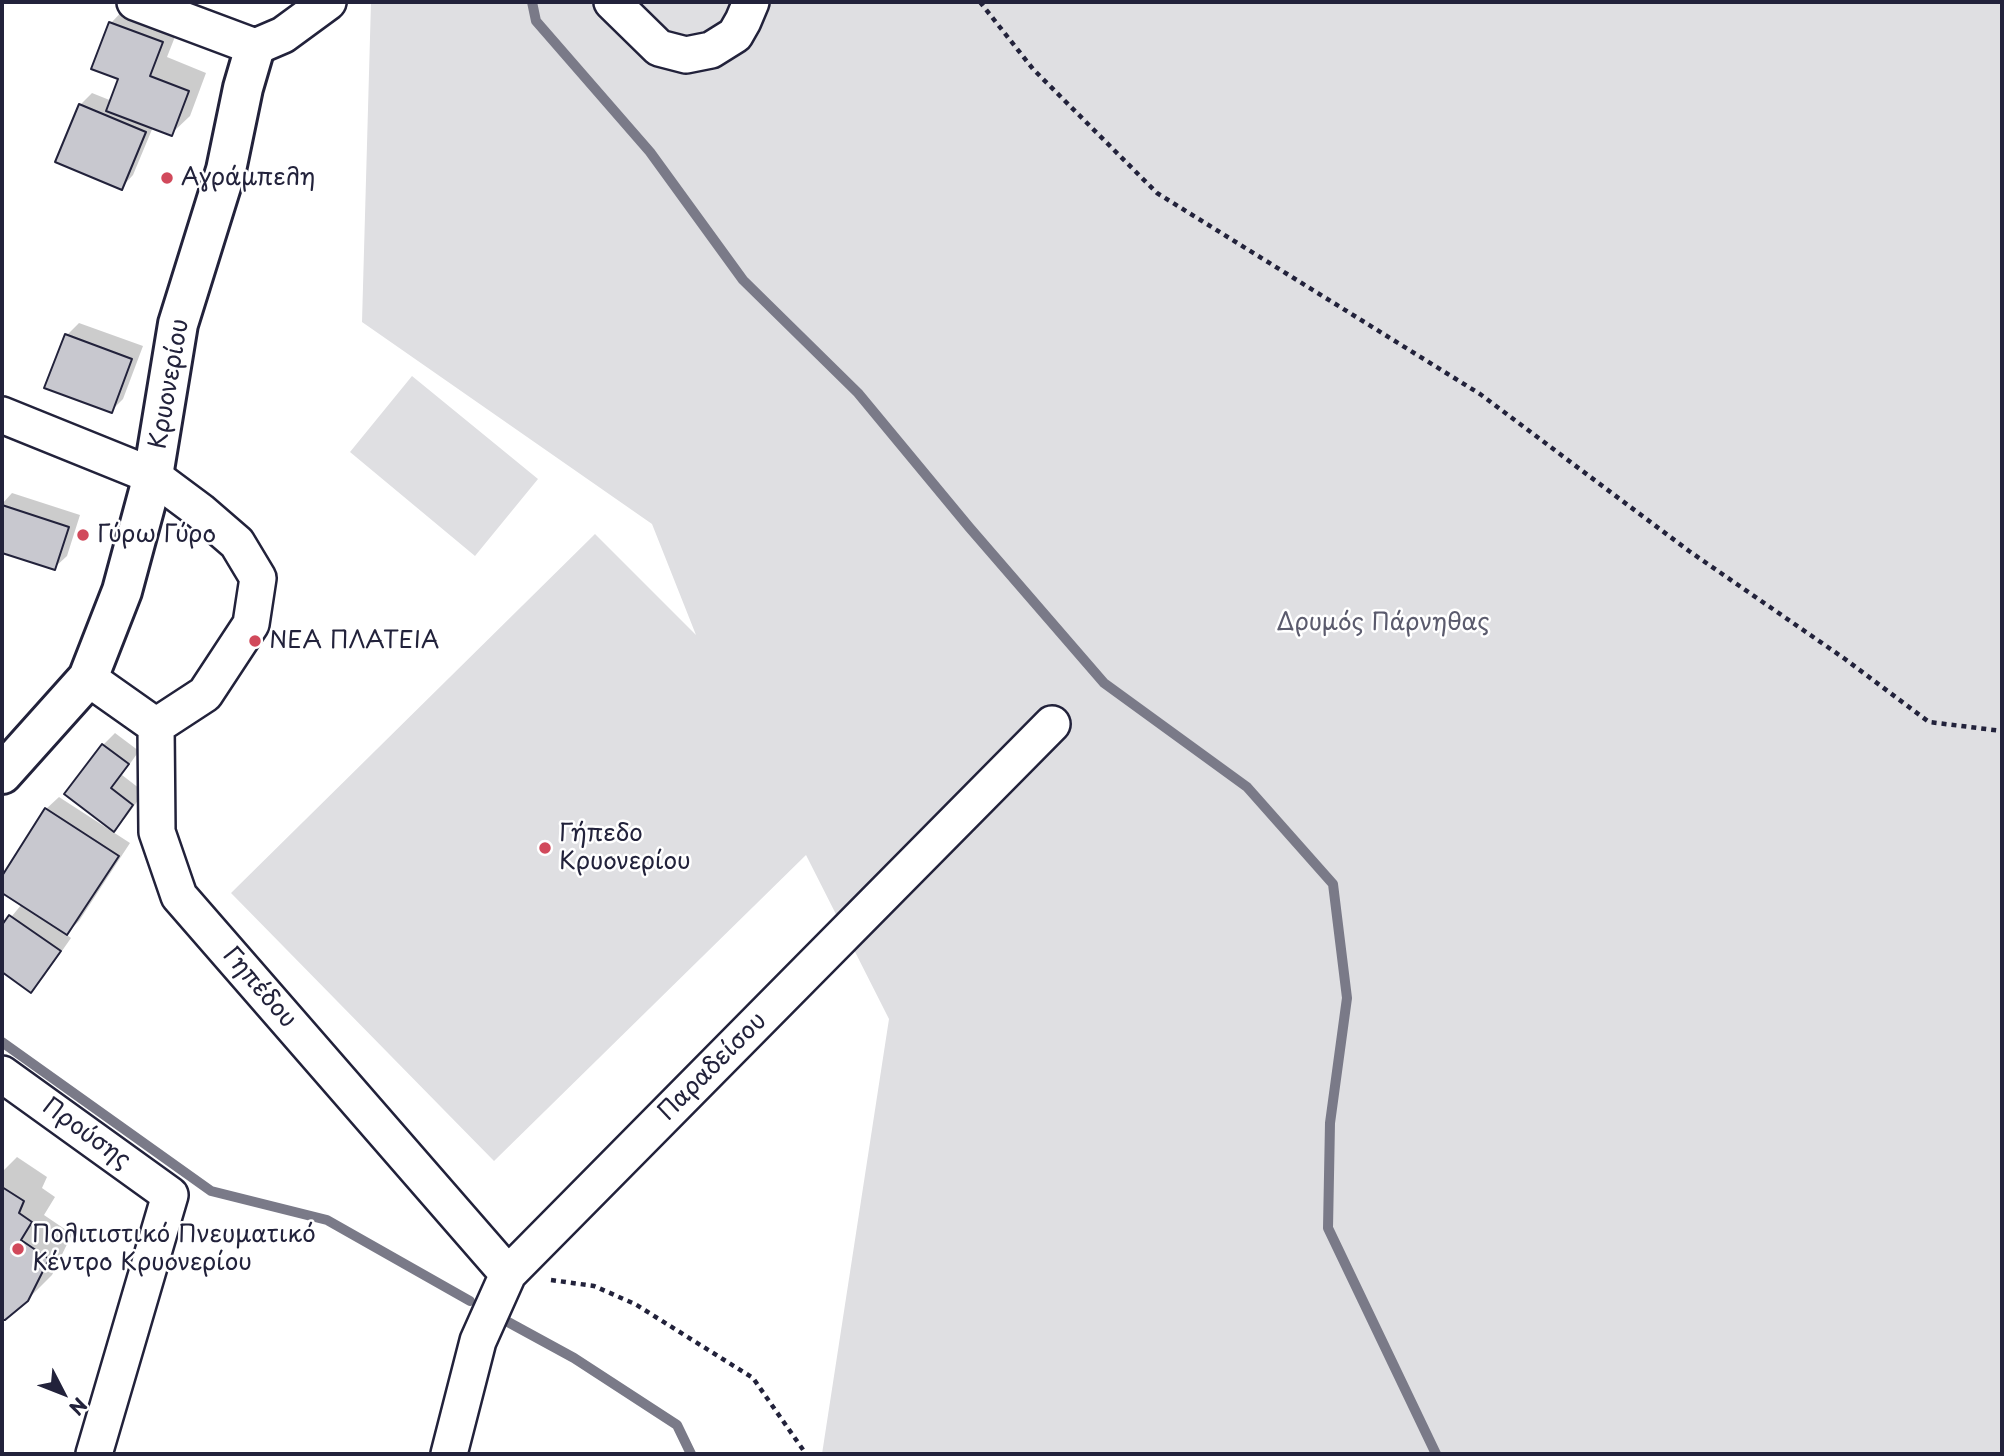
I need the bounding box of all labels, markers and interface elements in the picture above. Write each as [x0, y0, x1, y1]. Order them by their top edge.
place label: Αγράμπελη [181, 164, 315, 192]
marker: Αγράμπελη [159, 170, 175, 186]
street label: Κρυονερίου [144, 317, 196, 451]
place label: Γύρω Γύρο [97, 521, 216, 549]
marker: Γύρω Γύρο [75, 527, 91, 543]
park label: Δρυμός Πάρνηθας [1277, 609, 1489, 637]
place label: ΝΕΑ ΠΛΑΤΕΙΑ [269, 627, 439, 655]
marker: ΝΕΑ ΠΛΑΤΕΙΑ [247, 633, 263, 649]
place label: Γήπεδο Κρυονερίου [559, 820, 691, 876]
marker: Γήπεδο Κρυονερίου [537, 840, 553, 856]
street label: Γηπέδου [216, 942, 302, 1034]
street label: Παραδείσου [653, 1007, 773, 1127]
street label: Προύσης [36, 1093, 136, 1175]
place label: Πολιτιστικό Πνευματικό Κέντρο Κρυονερίου [32, 1221, 316, 1277]
marker: Πολιτιστικό Πνευματικό Κέντρο Κρυονερίου [10, 1241, 26, 1257]
north arrow [28, 1358, 98, 1428]
text: N [63, 1392, 94, 1422]

